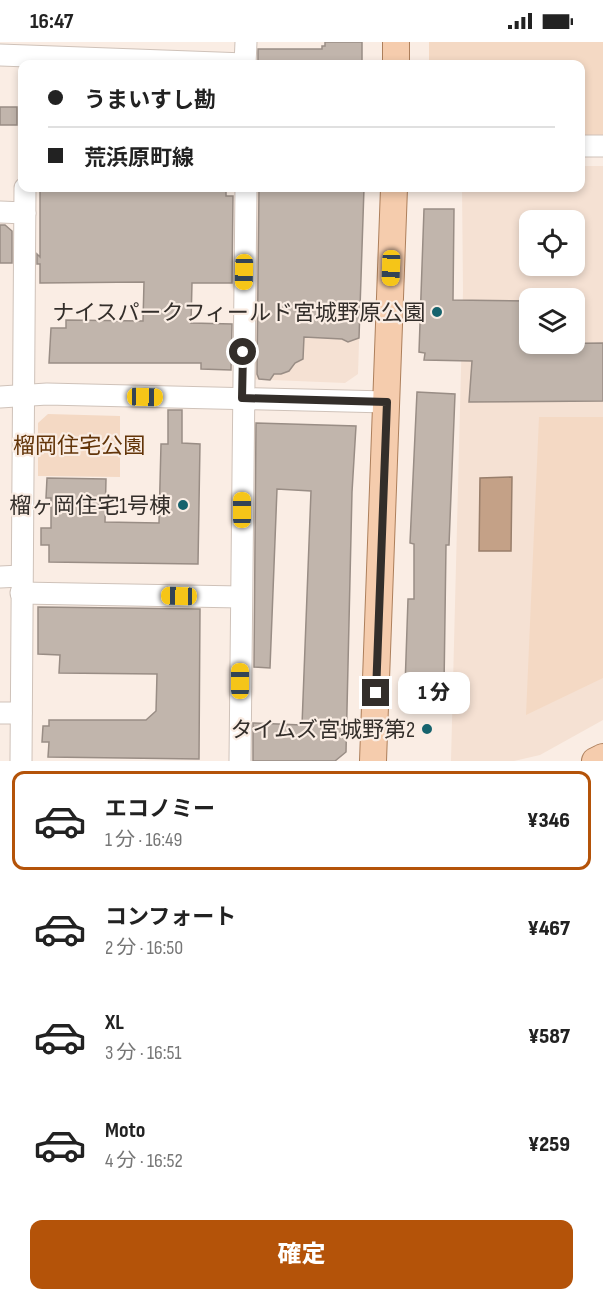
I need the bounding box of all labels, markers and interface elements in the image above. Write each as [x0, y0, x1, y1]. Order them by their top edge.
text: 16:47 [30, 8, 73, 35]
text: うまいすし勘 [84, 87, 216, 114]
text: 荒浜原町線 [84, 145, 194, 172]
map controls [519, 210, 585, 354]
button: locate [519, 210, 585, 276]
car [381, 250, 401, 286]
car [235, 254, 253, 290]
button: layers [519, 288, 585, 354]
place label: ナイスパークフィールド宮城野原公園 [52, 300, 425, 327]
marker: ナイスパークフィールド宮城野原公園 [430, 305, 444, 319]
route start [229, 338, 256, 365]
car [127, 388, 163, 406]
park label: 榴岡住宅公園 [13, 433, 145, 460]
car [233, 492, 251, 528]
place label: 榴ヶ岡住宅1号棟 [9, 493, 171, 520]
marker: 榴ヶ岡住宅1号棟 [176, 498, 190, 512]
car [161, 587, 197, 605]
car [231, 663, 249, 699]
callout: 1 分 [397, 672, 469, 714]
route end [362, 679, 389, 706]
text: 1 分 [418, 681, 450, 705]
place label: タイムズ宮城野第2 [230, 717, 415, 744]
marker: タイムズ宮城野第2 [420, 722, 434, 736]
icon: car [33, 794, 87, 848]
text: エコノミー [105, 796, 215, 823]
text: ¥346 [527, 807, 570, 834]
text: 1 分 · 16:49 [105, 828, 182, 852]
icon: car [33, 902, 87, 956]
text: コンフォート [105, 904, 236, 931]
text: ¥467 [527, 915, 570, 942]
text: 2 分 · 16:50 [105, 936, 183, 960]
text: XL [105, 1009, 124, 1036]
icon: car [33, 1010, 87, 1064]
text: ¥587 [528, 1023, 570, 1050]
text: 3 分 · 16:51 [105, 1041, 181, 1065]
text: Moto [105, 1117, 145, 1144]
icon: car [33, 1118, 87, 1172]
text: ¥259 [528, 1131, 570, 1158]
text: 4 分 · 16:52 [105, 1149, 183, 1173]
button: 確定 [30, 1220, 573, 1289]

